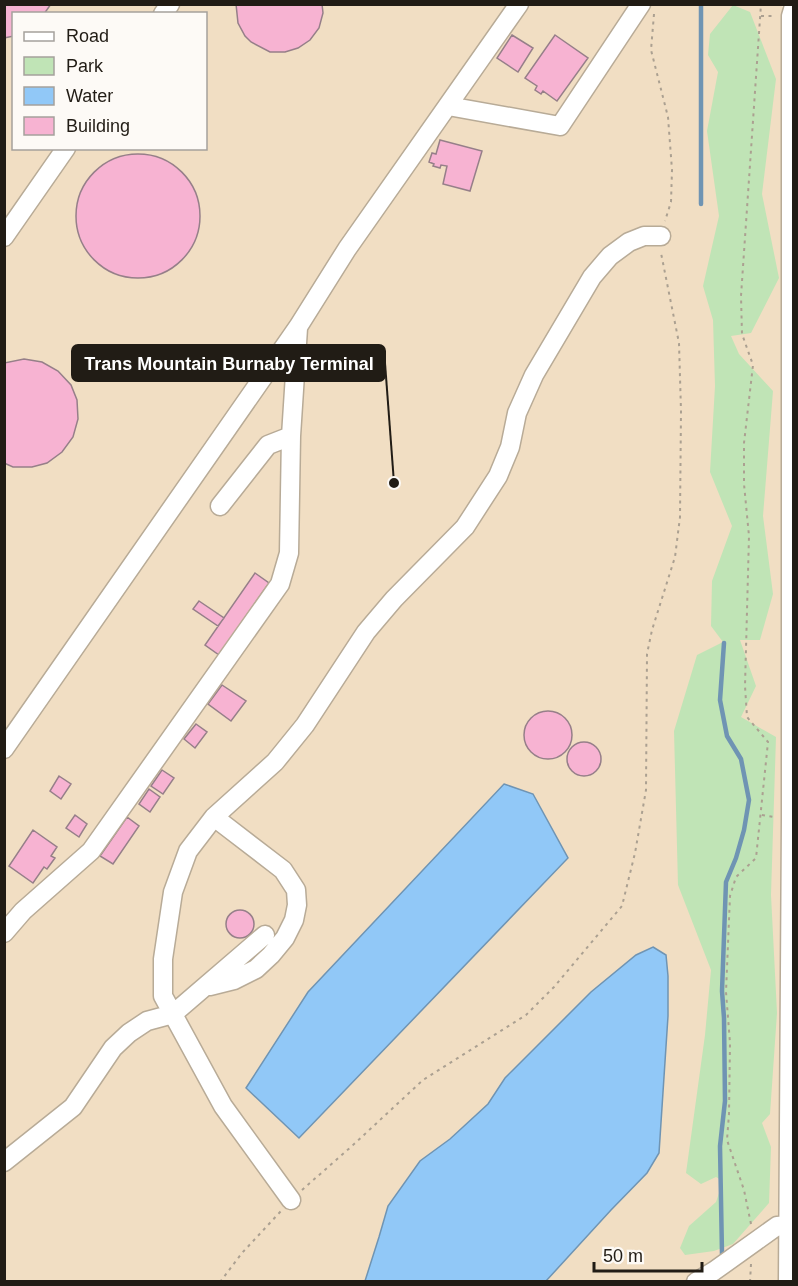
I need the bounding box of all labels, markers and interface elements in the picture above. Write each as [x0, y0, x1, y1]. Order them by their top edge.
legend [12, 12, 207, 150]
text: Road [66, 26, 109, 46]
text: Park [66, 56, 104, 76]
text: Water [66, 86, 113, 106]
text: Building [66, 116, 130, 136]
callout: Trans Mountain Burnaby Terminal [72, 345, 385, 381]
text: Trans Mountain Burnaby Terminal [84, 354, 374, 374]
scale bar [594, 1235, 702, 1273]
text: 50 m [603, 1246, 643, 1266]

